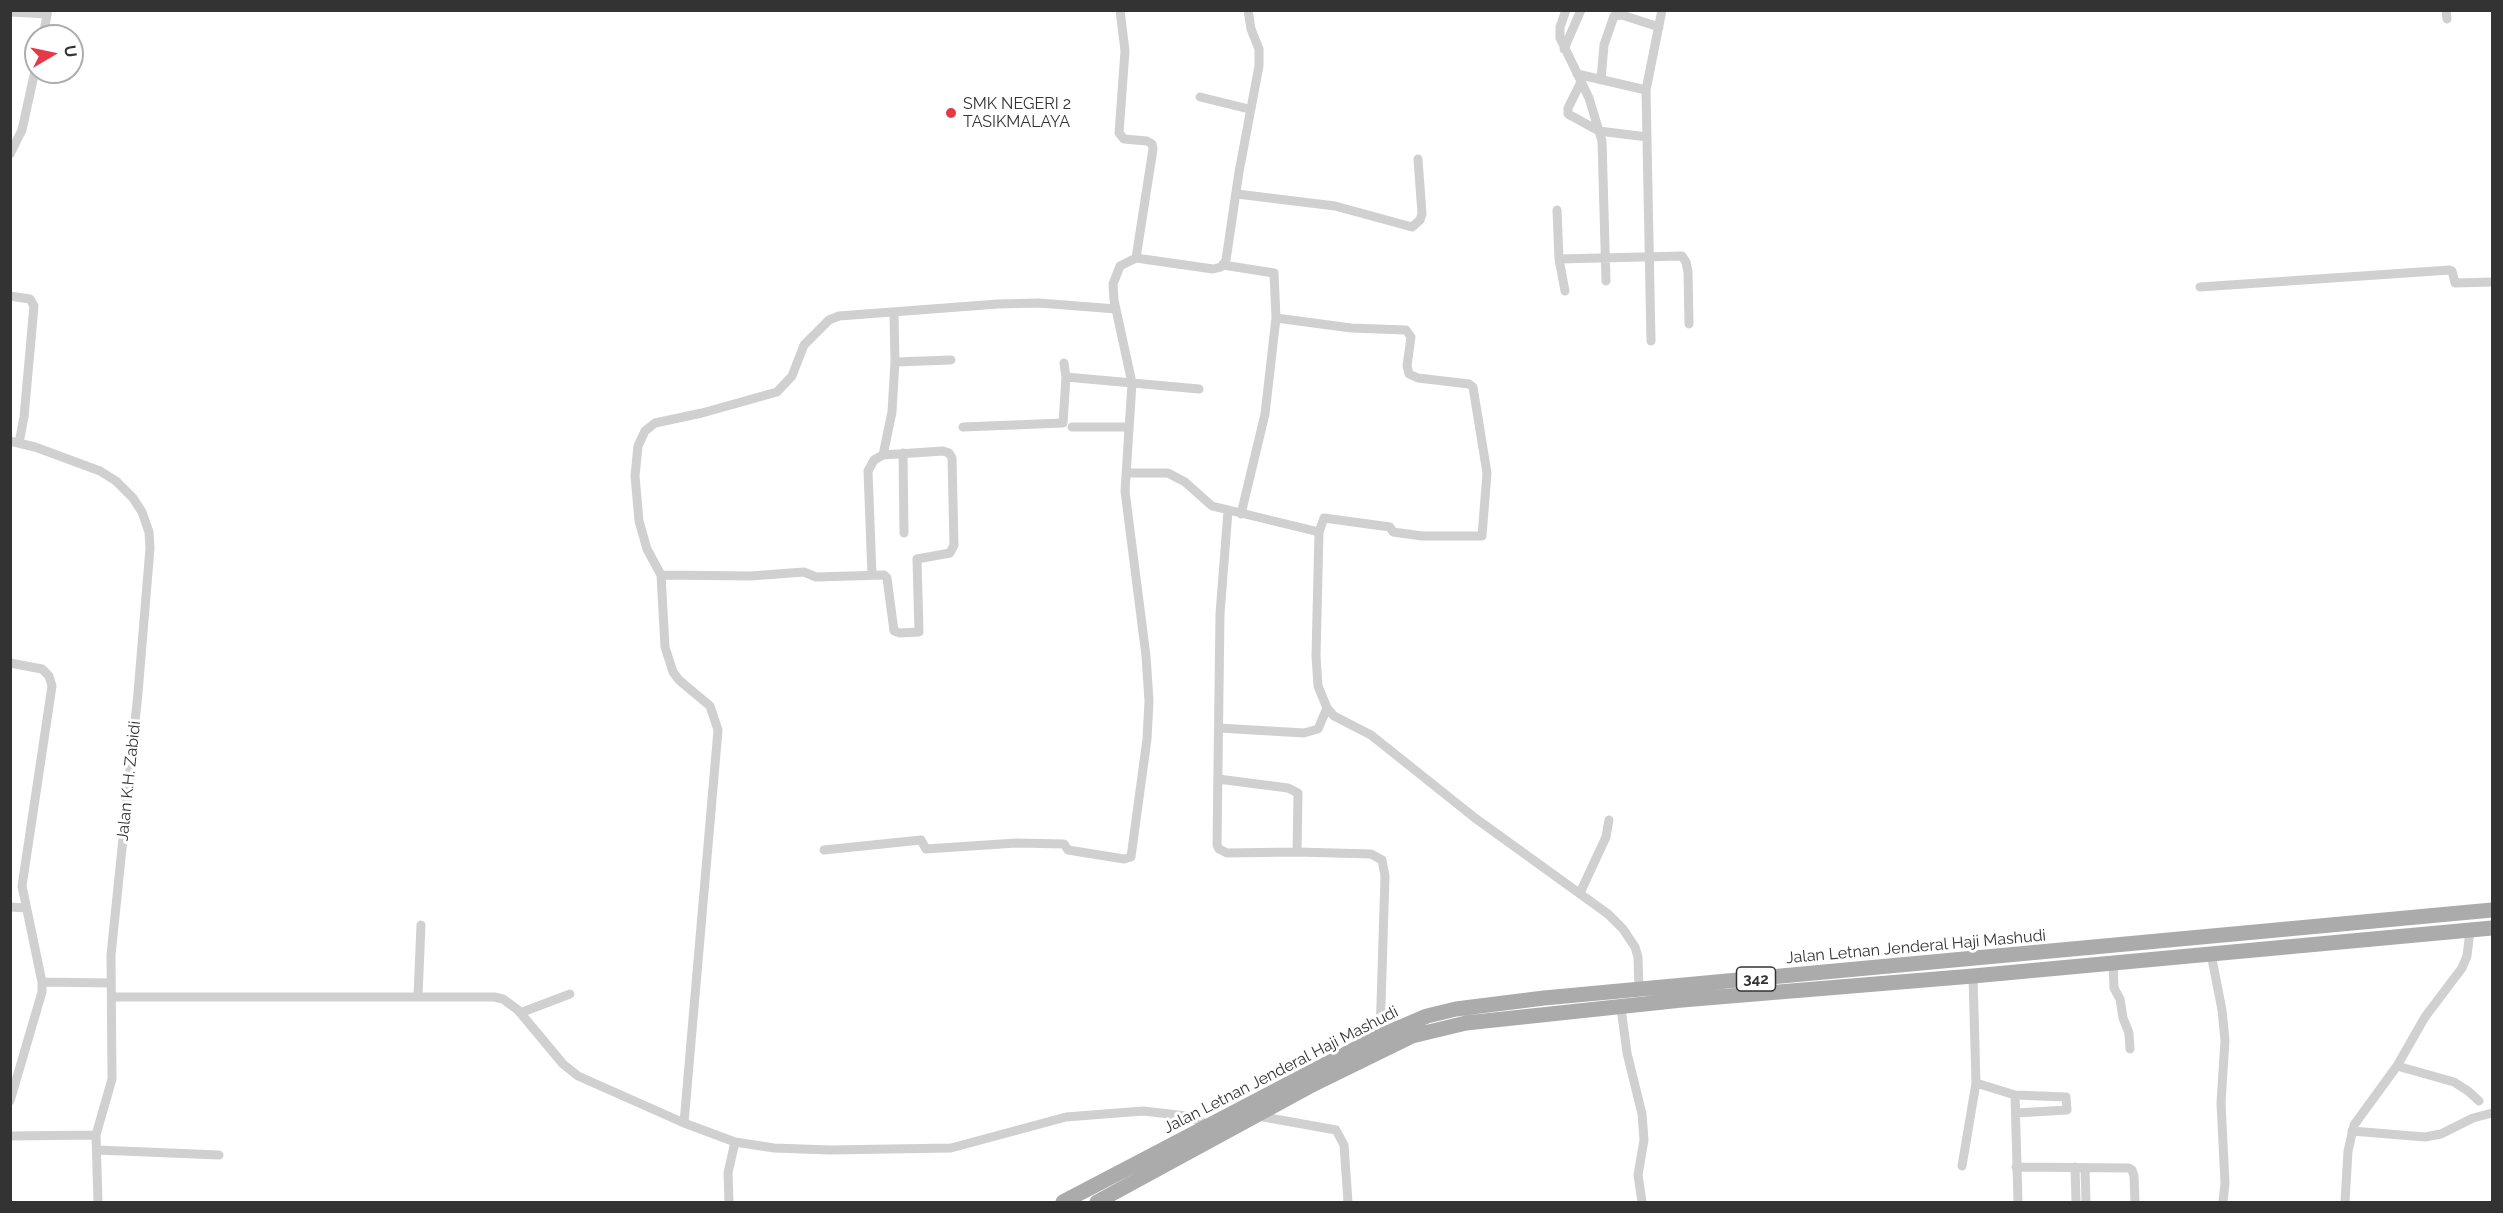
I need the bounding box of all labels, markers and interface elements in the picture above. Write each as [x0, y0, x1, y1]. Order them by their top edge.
north arrow [24, 24, 84, 84]
text: U [60, 44, 81, 59]
place label: SMK NEGERI 2 TASIKMALAYA [963, 94, 1071, 132]
marker: SMK NEGERI 2 TASIKMALAYA [944, 106, 958, 120]
street label: Jalan K.H. Zabidi [113, 720, 145, 842]
street label: Jalan Letnan Jenderal Haji Mashudi [1785, 926, 2047, 968]
road number: 342 [1736, 967, 1776, 991]
street label: Jalan Letnan Jenderal Haji Mashudi [1161, 1002, 1401, 1138]

